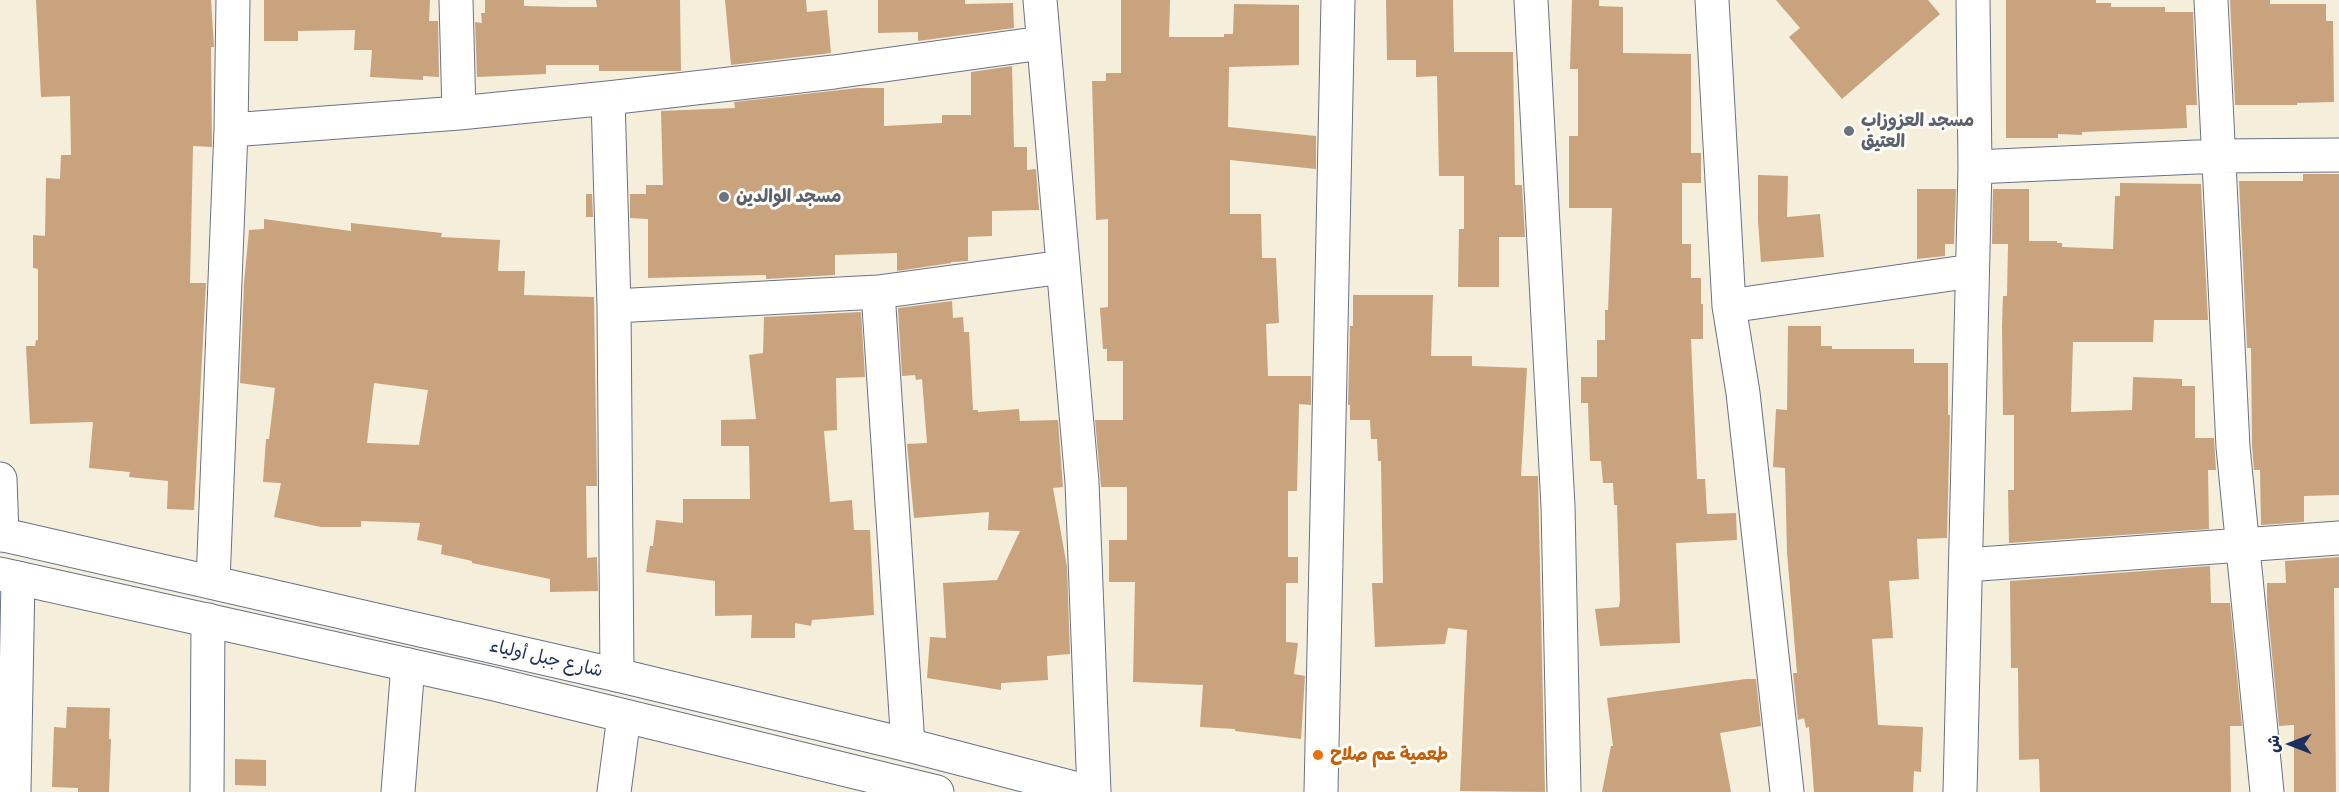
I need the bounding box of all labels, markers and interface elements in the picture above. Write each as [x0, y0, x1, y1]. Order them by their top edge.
place label: مسجد العزوزاب العتيق [1861, 110, 1974, 152]
marker: مسجد العزوزاب العتيق [1842, 124, 1856, 138]
place label: مسجد الوالدين [736, 186, 842, 208]
marker: مسجد الوالدين [717, 190, 731, 204]
street label: شارع جبل أولياء [487, 635, 605, 683]
north arrow [2261, 714, 2321, 774]
text: ش [2262, 735, 2284, 753]
place label: طعمية عم صلاح [1330, 744, 1448, 766]
marker: طعمية عم صلاح [1311, 748, 1325, 762]

